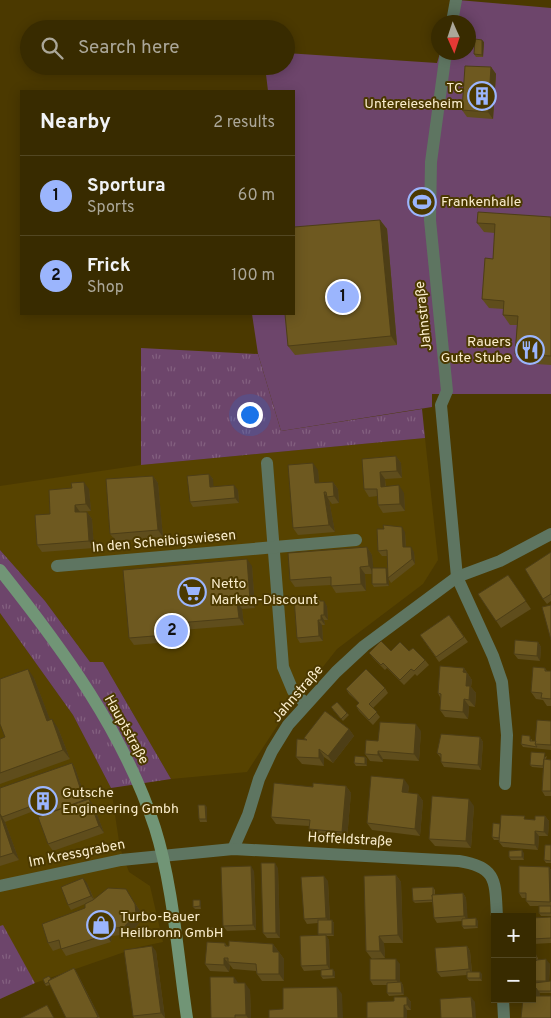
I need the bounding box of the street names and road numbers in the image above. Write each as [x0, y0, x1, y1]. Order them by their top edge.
street label: Jahnstraße [412, 280, 436, 352]
street label: In den Scheibigswiesen [91, 527, 237, 557]
street label: Jahnstraße [269, 662, 327, 726]
street label: Hauptstraße [100, 692, 152, 768]
street label: Hoffeldstraße [307, 829, 393, 851]
street label: Im Kressgraben [27, 836, 127, 872]

